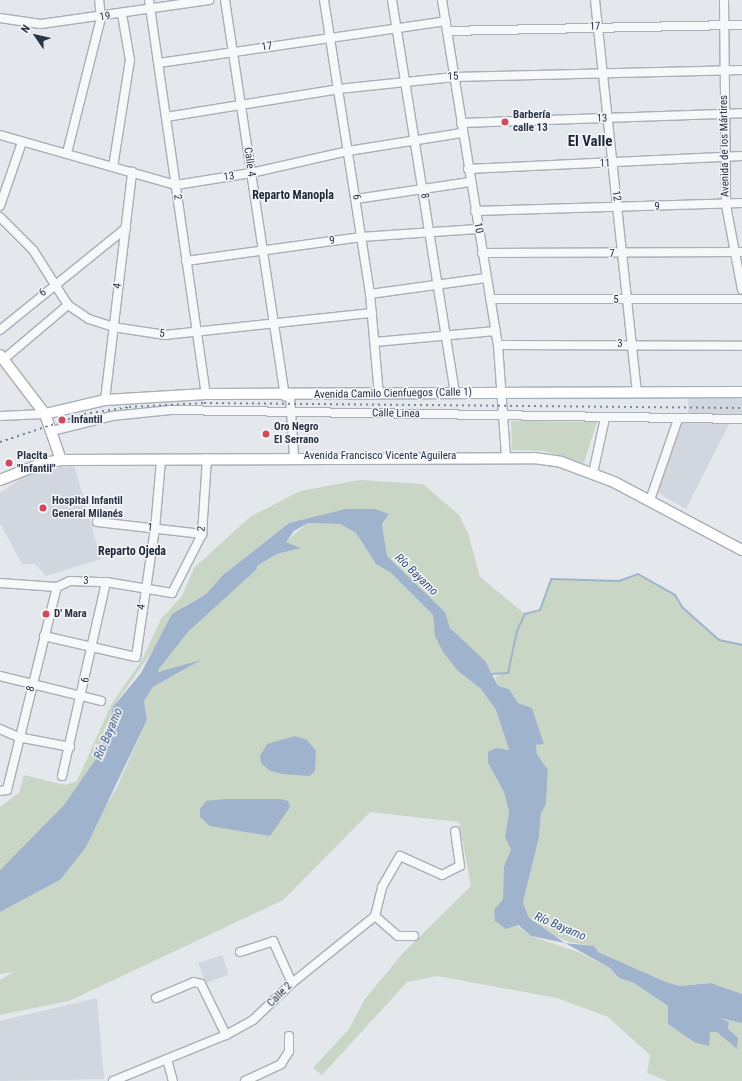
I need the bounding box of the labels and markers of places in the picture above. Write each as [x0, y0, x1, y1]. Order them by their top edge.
place label: Barbería calle 13 [513, 109, 550, 135]
marker: Barbería calle 13 [500, 117, 510, 127]
place label: Infantil [71, 413, 103, 427]
marker: Infantil [56, 414, 68, 426]
place label: Oro Negro El Serrano [274, 421, 319, 447]
marker: Oro Negro El Serrano [261, 429, 271, 439]
place label: Placita "Infantil" [17, 450, 56, 476]
marker: Placita "Infantil" [4, 458, 14, 468]
place label: Hospital Infantil General Milanés [52, 495, 123, 521]
marker: Hospital Infantil General Milanés [37, 502, 49, 514]
place label: D' Mara [54, 607, 87, 621]
marker: D' Mara [41, 609, 51, 619]

